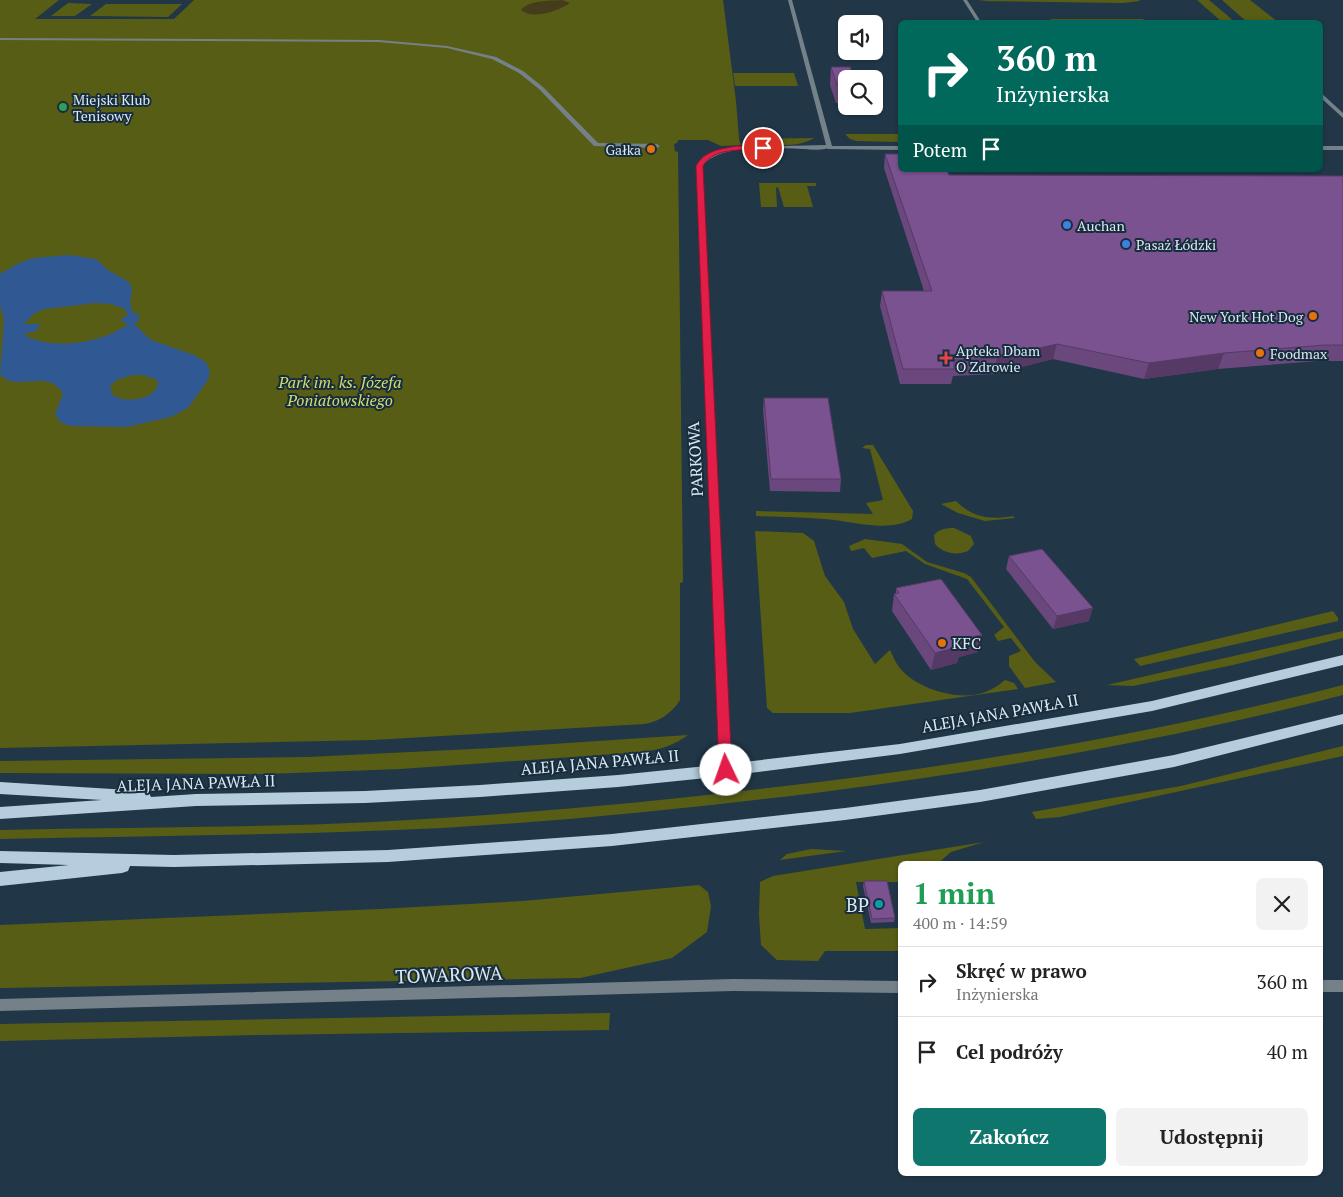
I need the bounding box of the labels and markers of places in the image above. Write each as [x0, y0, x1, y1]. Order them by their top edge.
place label: Miejski Klub Tenisowy [73, 90, 151, 125]
marker: Miejski Klub Tenisowy [57, 101, 69, 113]
pin [742, 127, 784, 169]
place label: Gałka [605, 140, 641, 159]
marker: Gałka [645, 143, 657, 155]
place label: Auchan [1077, 216, 1125, 235]
marker: Auchan [1061, 219, 1073, 231]
place label: Pasaż Łódzki [1136, 235, 1216, 254]
marker: Pasaż Łódzki [1120, 238, 1132, 250]
place label: New York Hot Dog [1189, 307, 1304, 326]
marker: New York Hot Dog [1307, 310, 1319, 322]
place label: Apteka Dbam O Zdrowie [956, 341, 1040, 376]
place label: Foodmax [1270, 344, 1328, 363]
marker: Foodmax [1254, 347, 1266, 359]
marker: Apteka Dbam O Zdrowie [940, 352, 952, 364]
place label: KFC [952, 632, 981, 654]
marker: KFC [936, 637, 948, 649]
place label: BP [846, 892, 869, 917]
marker: BP [873, 898, 885, 910]

